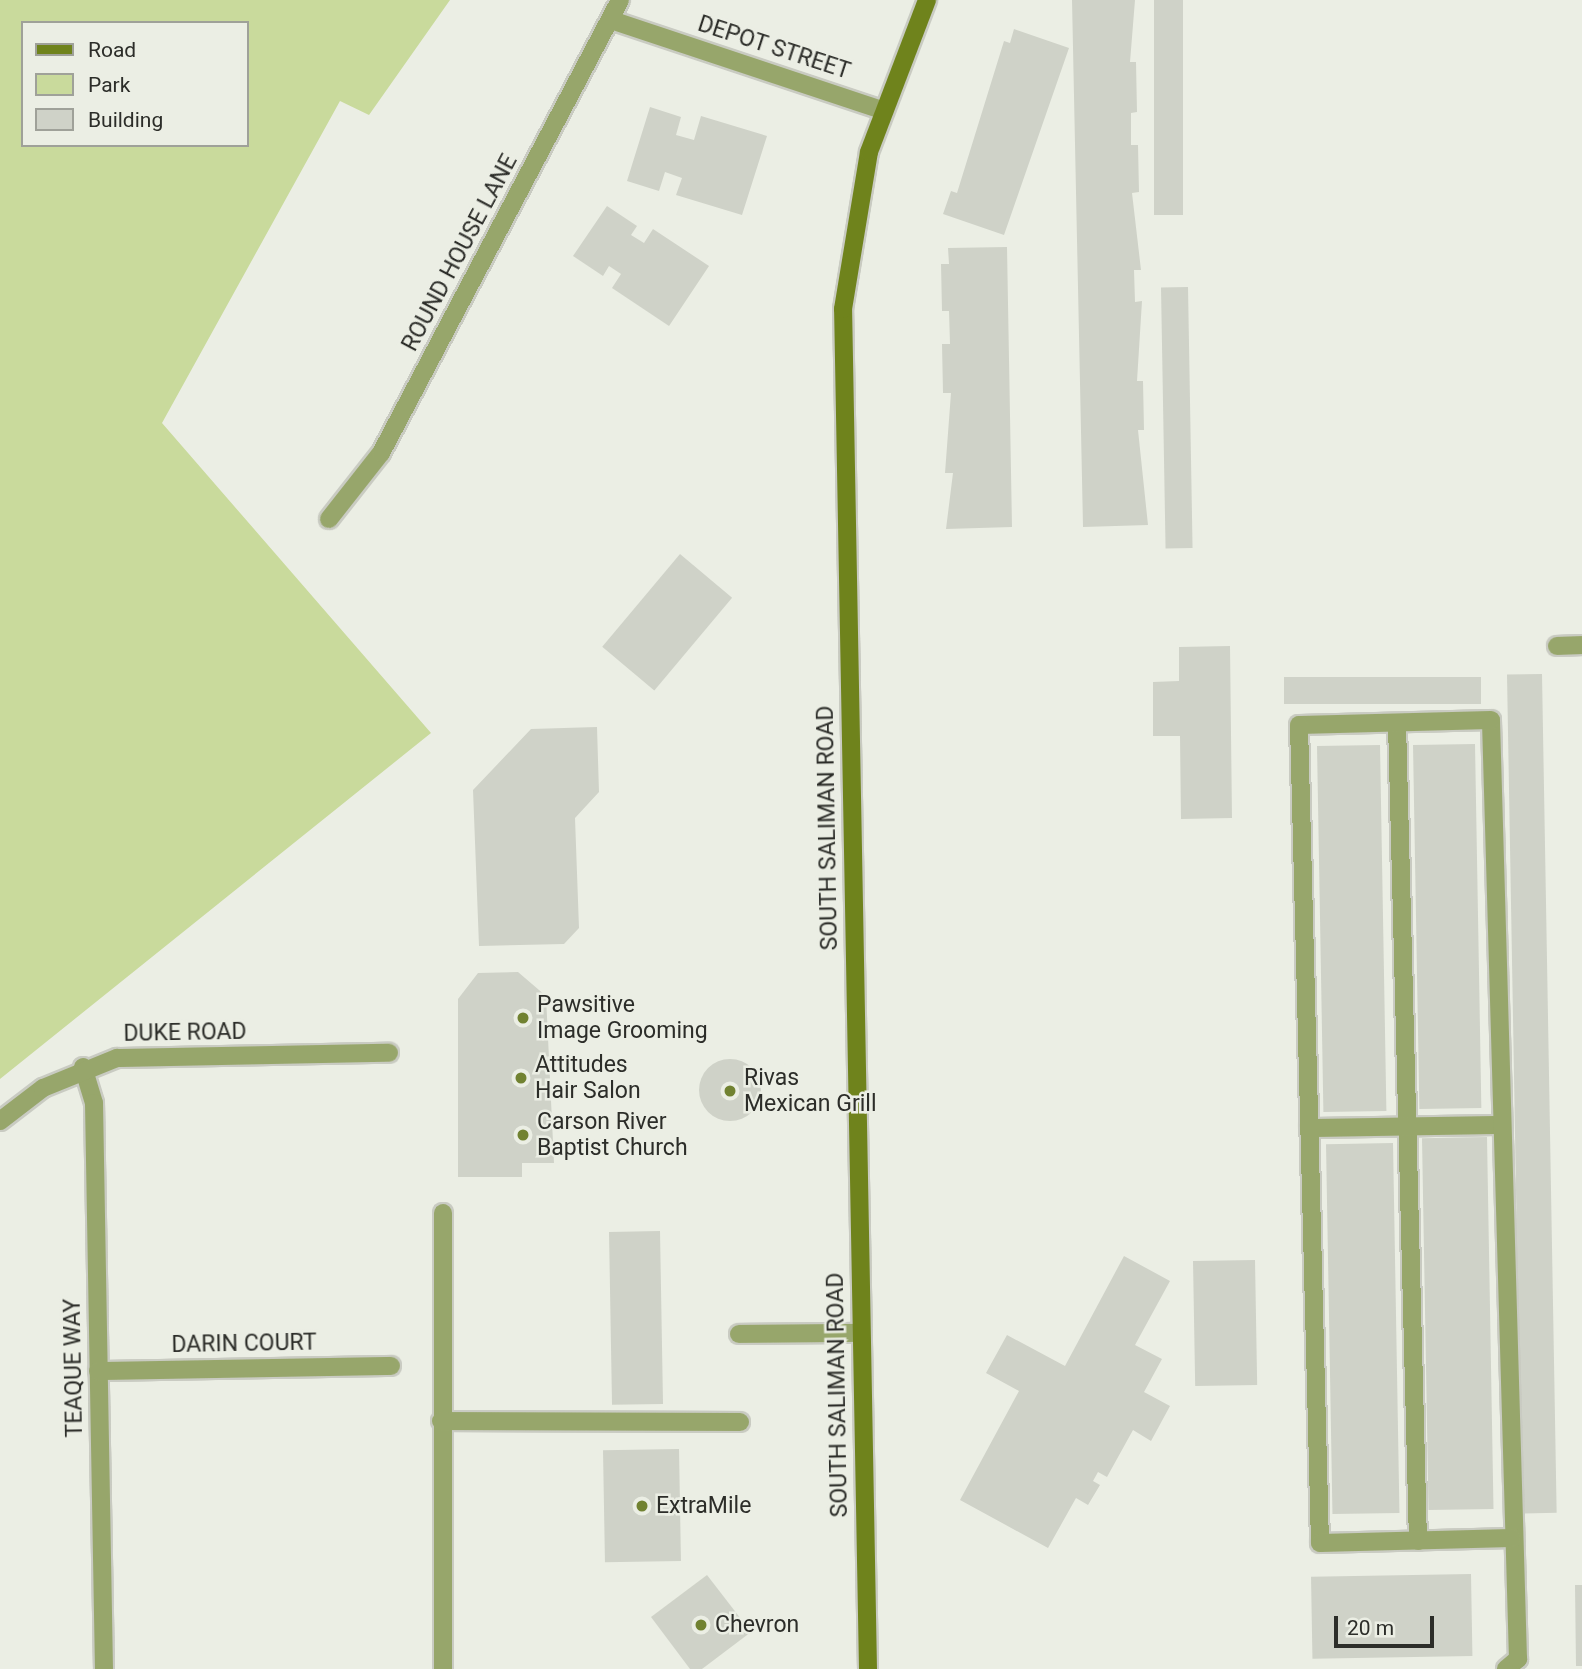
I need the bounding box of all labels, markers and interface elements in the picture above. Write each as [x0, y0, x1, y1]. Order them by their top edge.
street label: DEPOT STREET [694, 10, 854, 86]
legend [21, 21, 248, 147]
text: Road [88, 38, 136, 62]
text: Park [88, 73, 130, 97]
text: Building [88, 108, 163, 132]
street label: ROUND HOUSE LANE [396, 150, 524, 356]
street label: SOUTH SALIMAN ROAD [812, 705, 844, 951]
place label: Pawsitive Image Grooming [537, 991, 708, 1045]
marker: Pawsitive Image Grooming [515, 1010, 531, 1026]
street label: DUKE ROAD [123, 1018, 247, 1048]
place label: Attitudes Hair Salon [535, 1051, 641, 1105]
place label: Rivas Mexican Grill [744, 1064, 876, 1118]
marker: Attitudes Hair Salon [513, 1070, 529, 1086]
marker: Rivas Mexican Grill [722, 1083, 738, 1099]
place label: Carson River Baptist Church [537, 1108, 688, 1162]
marker: Carson River Baptist Church [515, 1127, 531, 1143]
street label: SOUTH SALIMAN ROAD [822, 1272, 854, 1518]
street label: TEAQUE WAY [59, 1298, 89, 1438]
street label: DARIN COURT [171, 1329, 317, 1359]
place label: ExtraMile [656, 1492, 751, 1520]
marker: ExtraMile [634, 1498, 650, 1514]
scale bar [1337, 1602, 1437, 1646]
place label: Chevron [715, 1611, 799, 1639]
text: 20 m [1347, 1616, 1394, 1640]
marker: Chevron [693, 1617, 709, 1633]

